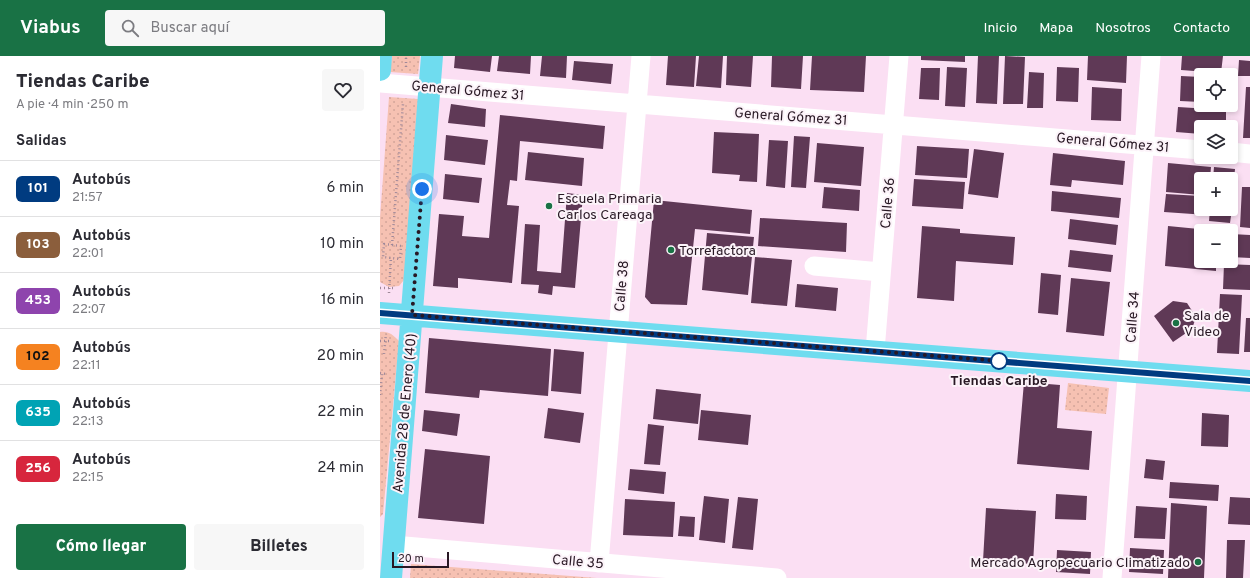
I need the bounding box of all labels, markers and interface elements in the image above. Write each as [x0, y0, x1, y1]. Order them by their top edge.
search box [105, 10, 385, 46]
text: Viabus [20, 16, 81, 40]
icon: search [119, 17, 141, 39]
text: Buscar aquí [151, 19, 229, 38]
text: Inicio [984, 20, 1017, 37]
text: Mapa [1039, 20, 1073, 37]
text: Nosotros [1095, 20, 1151, 37]
text: Contacto [1173, 20, 1230, 37]
map controls [1194, 68, 1238, 268]
button: locate [1194, 68, 1238, 112]
button: heart [322, 69, 364, 111]
text: Tiendas Caribe [16, 70, 150, 94]
street label: General Gómez 31 [411, 78, 525, 105]
text: A pie · 4 min · 250 m [16, 97, 128, 113]
street label: General Gómez 31 [734, 105, 848, 130]
button: layers [1194, 120, 1238, 164]
street label: General Gómez 31 [1056, 130, 1170, 157]
text: Salidas [16, 132, 67, 151]
text: Autobús [72, 171, 131, 190]
button: + [1194, 172, 1238, 216]
street label: Calle 36 [878, 177, 899, 229]
text: 6 min [327, 179, 364, 198]
your location [412, 179, 432, 199]
text: 101 [28, 180, 48, 197]
text: 21:57 [72, 190, 102, 206]
place label: Escuela Primaria Carlos Careaga [557, 191, 662, 224]
marker: Escuela Primaria Carlos Careaga [544, 201, 554, 211]
button: − [1194, 224, 1238, 268]
text: Autobús [72, 227, 131, 246]
text: 10 min [320, 235, 364, 254]
text: 103 [26, 236, 50, 253]
place label: Torrefactora [679, 243, 756, 260]
marker: Torrefactora [666, 245, 676, 255]
text: 22:01 [72, 246, 104, 262]
street label: Calle 38 [612, 260, 633, 313]
text: Autobús [72, 283, 131, 302]
text: 16 min [321, 291, 364, 310]
street label: Calle 34 [1123, 291, 1144, 343]
text: 453 [25, 292, 51, 309]
text: 22:07 [72, 302, 106, 318]
place label: Sala de Video [1184, 308, 1229, 341]
marker: Sala de Video [1171, 318, 1181, 328]
street label: Avenida 28 de Enero (40) [390, 333, 421, 494]
text: Autobús [72, 339, 131, 358]
text: 20 min [317, 347, 364, 366]
text: 102 [26, 348, 50, 365]
marker: Tiendas Caribe [990, 352, 1008, 370]
text: 22:11 [72, 358, 101, 374]
place label: Tiendas Caribe [950, 373, 1048, 390]
text: Autobús [72, 395, 131, 414]
text: 22 min [317, 403, 364, 422]
text: 635 [25, 404, 51, 421]
text: 22:13 [72, 414, 104, 430]
text: Autobús [72, 451, 131, 470]
text: 24 min [317, 459, 364, 478]
text: 256 [25, 460, 51, 477]
text: 22:15 [72, 470, 104, 486]
button: Cómo llegar [16, 524, 186, 570]
button: Billetes [194, 524, 364, 570]
scale bar [392, 550, 449, 569]
text: 20 m [398, 552, 424, 566]
street label: Calle 35 [551, 552, 604, 573]
place label: Mercado Agropecuario Climatizado [970, 555, 1190, 572]
marker: Mercado Agropecuario Climatizado [1193, 557, 1203, 567]

